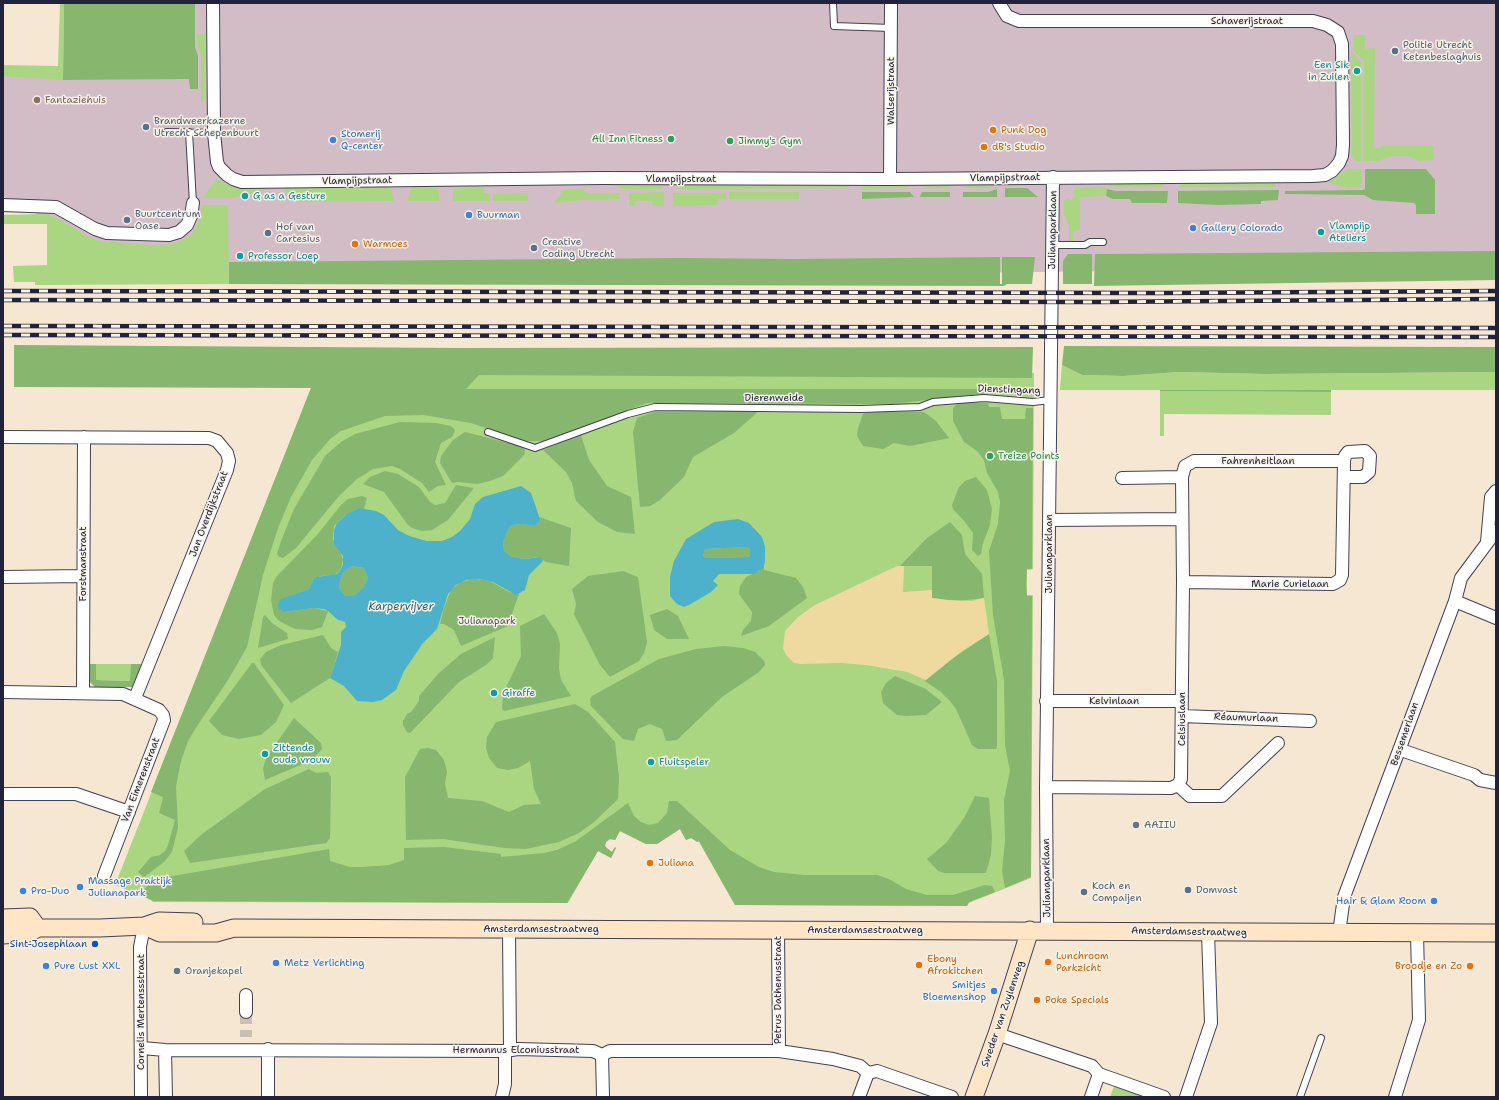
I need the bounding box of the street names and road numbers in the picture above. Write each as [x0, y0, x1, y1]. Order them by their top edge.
street label: Schaverijstraat [1211, 15, 1283, 27]
street label: Walserijstraat [885, 57, 897, 125]
street label: Vlampijpstraat [970, 171, 1040, 185]
street label: Vlampijpstraat [646, 173, 716, 185]
street label: Vlampijpstraat [322, 174, 392, 188]
street label: Julianaparklaan [1046, 190, 1060, 270]
street label: Dienstingang [977, 383, 1041, 397]
street label: Dierenweide [744, 392, 804, 404]
street label: Fahrenheitlaan [1221, 455, 1295, 467]
street label: Jan Overdijkstraat [187, 469, 231, 559]
street label: Julianaparklaan [1043, 514, 1055, 594]
street label: Forstmanstraat [77, 526, 89, 602]
street label: Marie Curielaan [1251, 578, 1329, 590]
street label: Celsiuslaan [1176, 692, 1188, 746]
street label: Kelvinlaan [1089, 695, 1139, 707]
street label: Bessemerlaan [1389, 701, 1421, 767]
street label: Réaumurlaan [1214, 711, 1278, 725]
street label: Van Eimerenstraat [119, 736, 163, 824]
street label: Julianaparklaan [1040, 838, 1054, 918]
street label: Amsterdamsestraatweg [483, 923, 599, 935]
street label: Amsterdamsestraatweg [807, 924, 923, 936]
street label: Amsterdamsestraatweg [1131, 925, 1247, 939]
street label: Petrus Dathenusstraat [772, 936, 784, 1044]
street label: Cornelis Mertenssstraat [135, 954, 147, 1070]
street label: Sweder van Zuylenweg [979, 959, 1027, 1069]
street label: Hermannus Elconiusstraat [453, 1044, 579, 1056]

